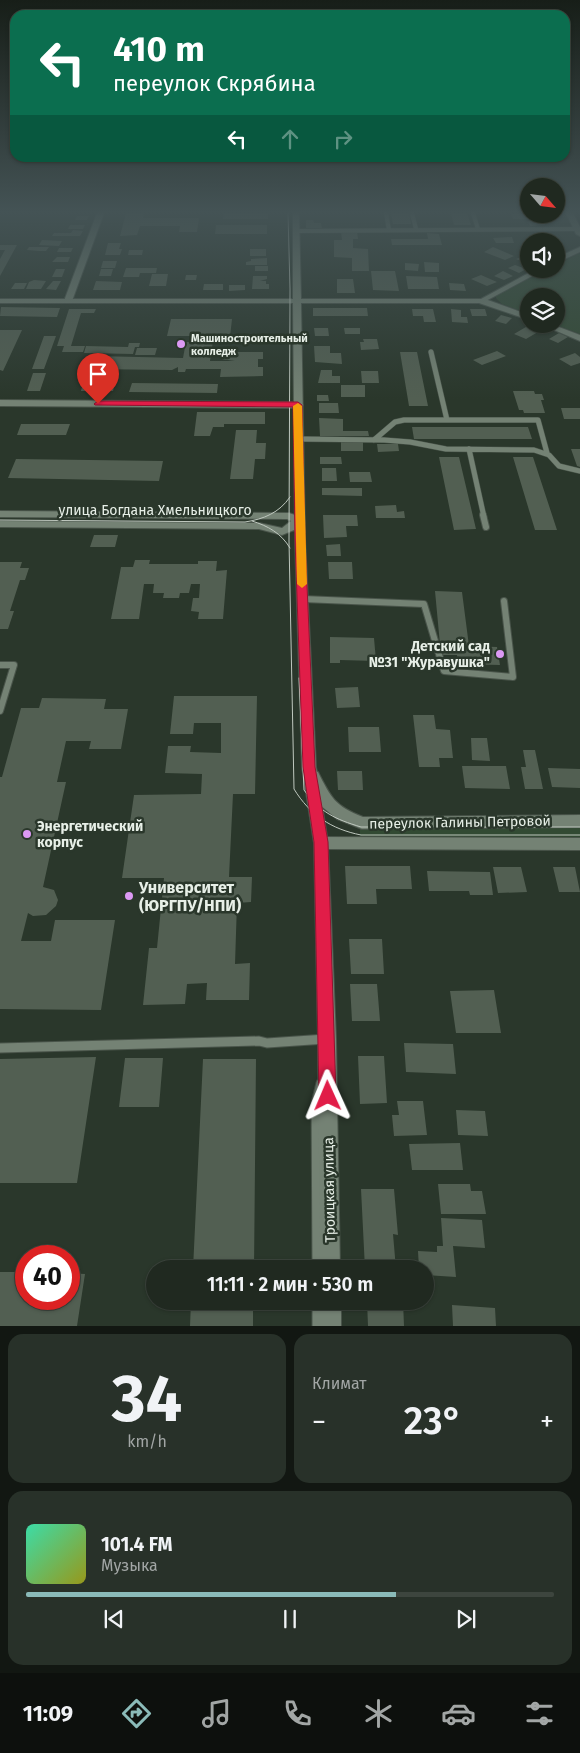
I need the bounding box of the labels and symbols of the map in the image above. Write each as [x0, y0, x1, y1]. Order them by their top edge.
north arrow [520, 178, 565, 222]
place label: Машиностроительный колледж [191, 332, 308, 358]
marker: Машиностроительный колледж [175, 338, 187, 350]
pin [77, 353, 119, 404]
street label: улица Богдана Хмельницкого [58, 502, 252, 519]
place label: Детский сад №31 "Журавушка" [369, 638, 490, 671]
marker: Детский сад №31 "Журавушка" [494, 648, 506, 660]
street label: переулок Галины Петровой [369, 812, 551, 833]
place label: Энергетический корпус [37, 818, 143, 851]
marker: Энергетический корпус [21, 828, 33, 840]
place label: Университет (ЮРГПУ/НПИ) [138, 878, 241, 915]
marker: Университет (ЮРГПУ/НПИ) [123, 890, 135, 902]
position arrow [301, 1069, 353, 1121]
street label: Троицкая улица [320, 1137, 339, 1243]
speed limit sign: 40 [15, 1245, 80, 1310]

